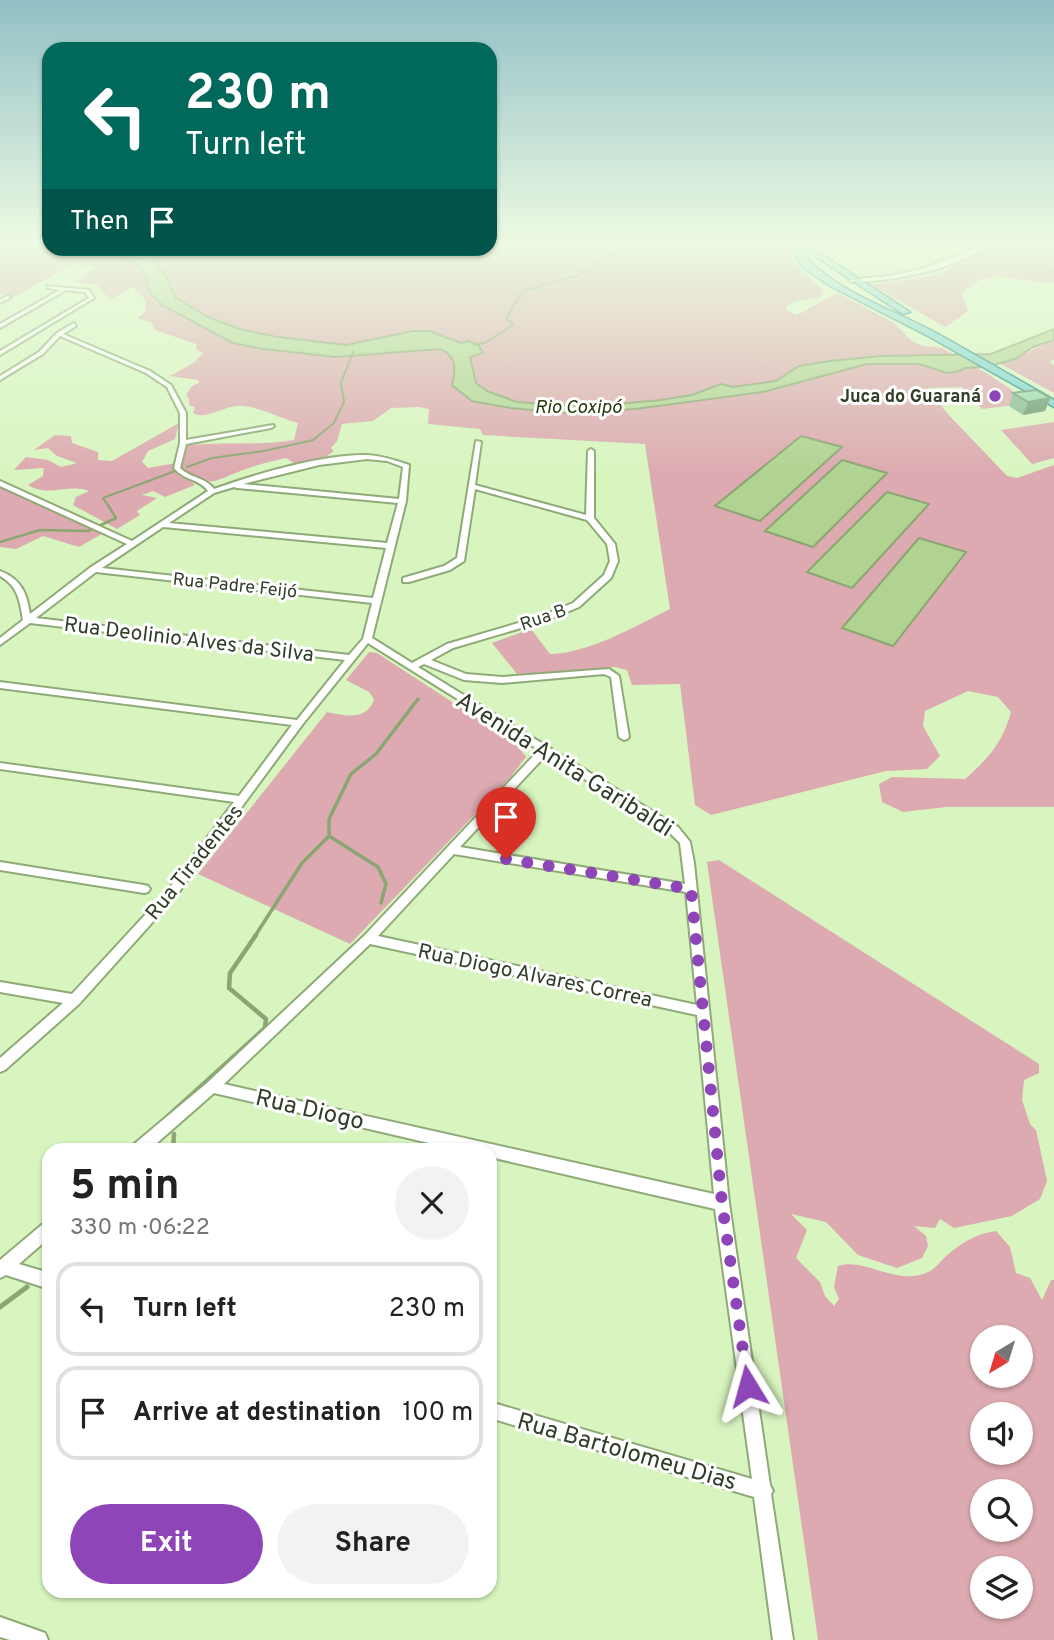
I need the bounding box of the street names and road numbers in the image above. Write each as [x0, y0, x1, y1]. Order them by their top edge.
street label: Rua Padre Feijó [171, 569, 298, 604]
street label: Rua B [517, 600, 570, 637]
street label: Rua Deolinio Alves da Silva [62, 612, 315, 669]
street label: Avenida Anita Garibaldi [450, 686, 678, 845]
street label: Rua Tiradentes [140, 800, 250, 926]
street label: Rua Diogo Alvares Correa [415, 938, 654, 1015]
street label: Rua Diogo [252, 1084, 367, 1138]
street label: Rua Bartolomeu Dias [513, 1407, 740, 1499]

